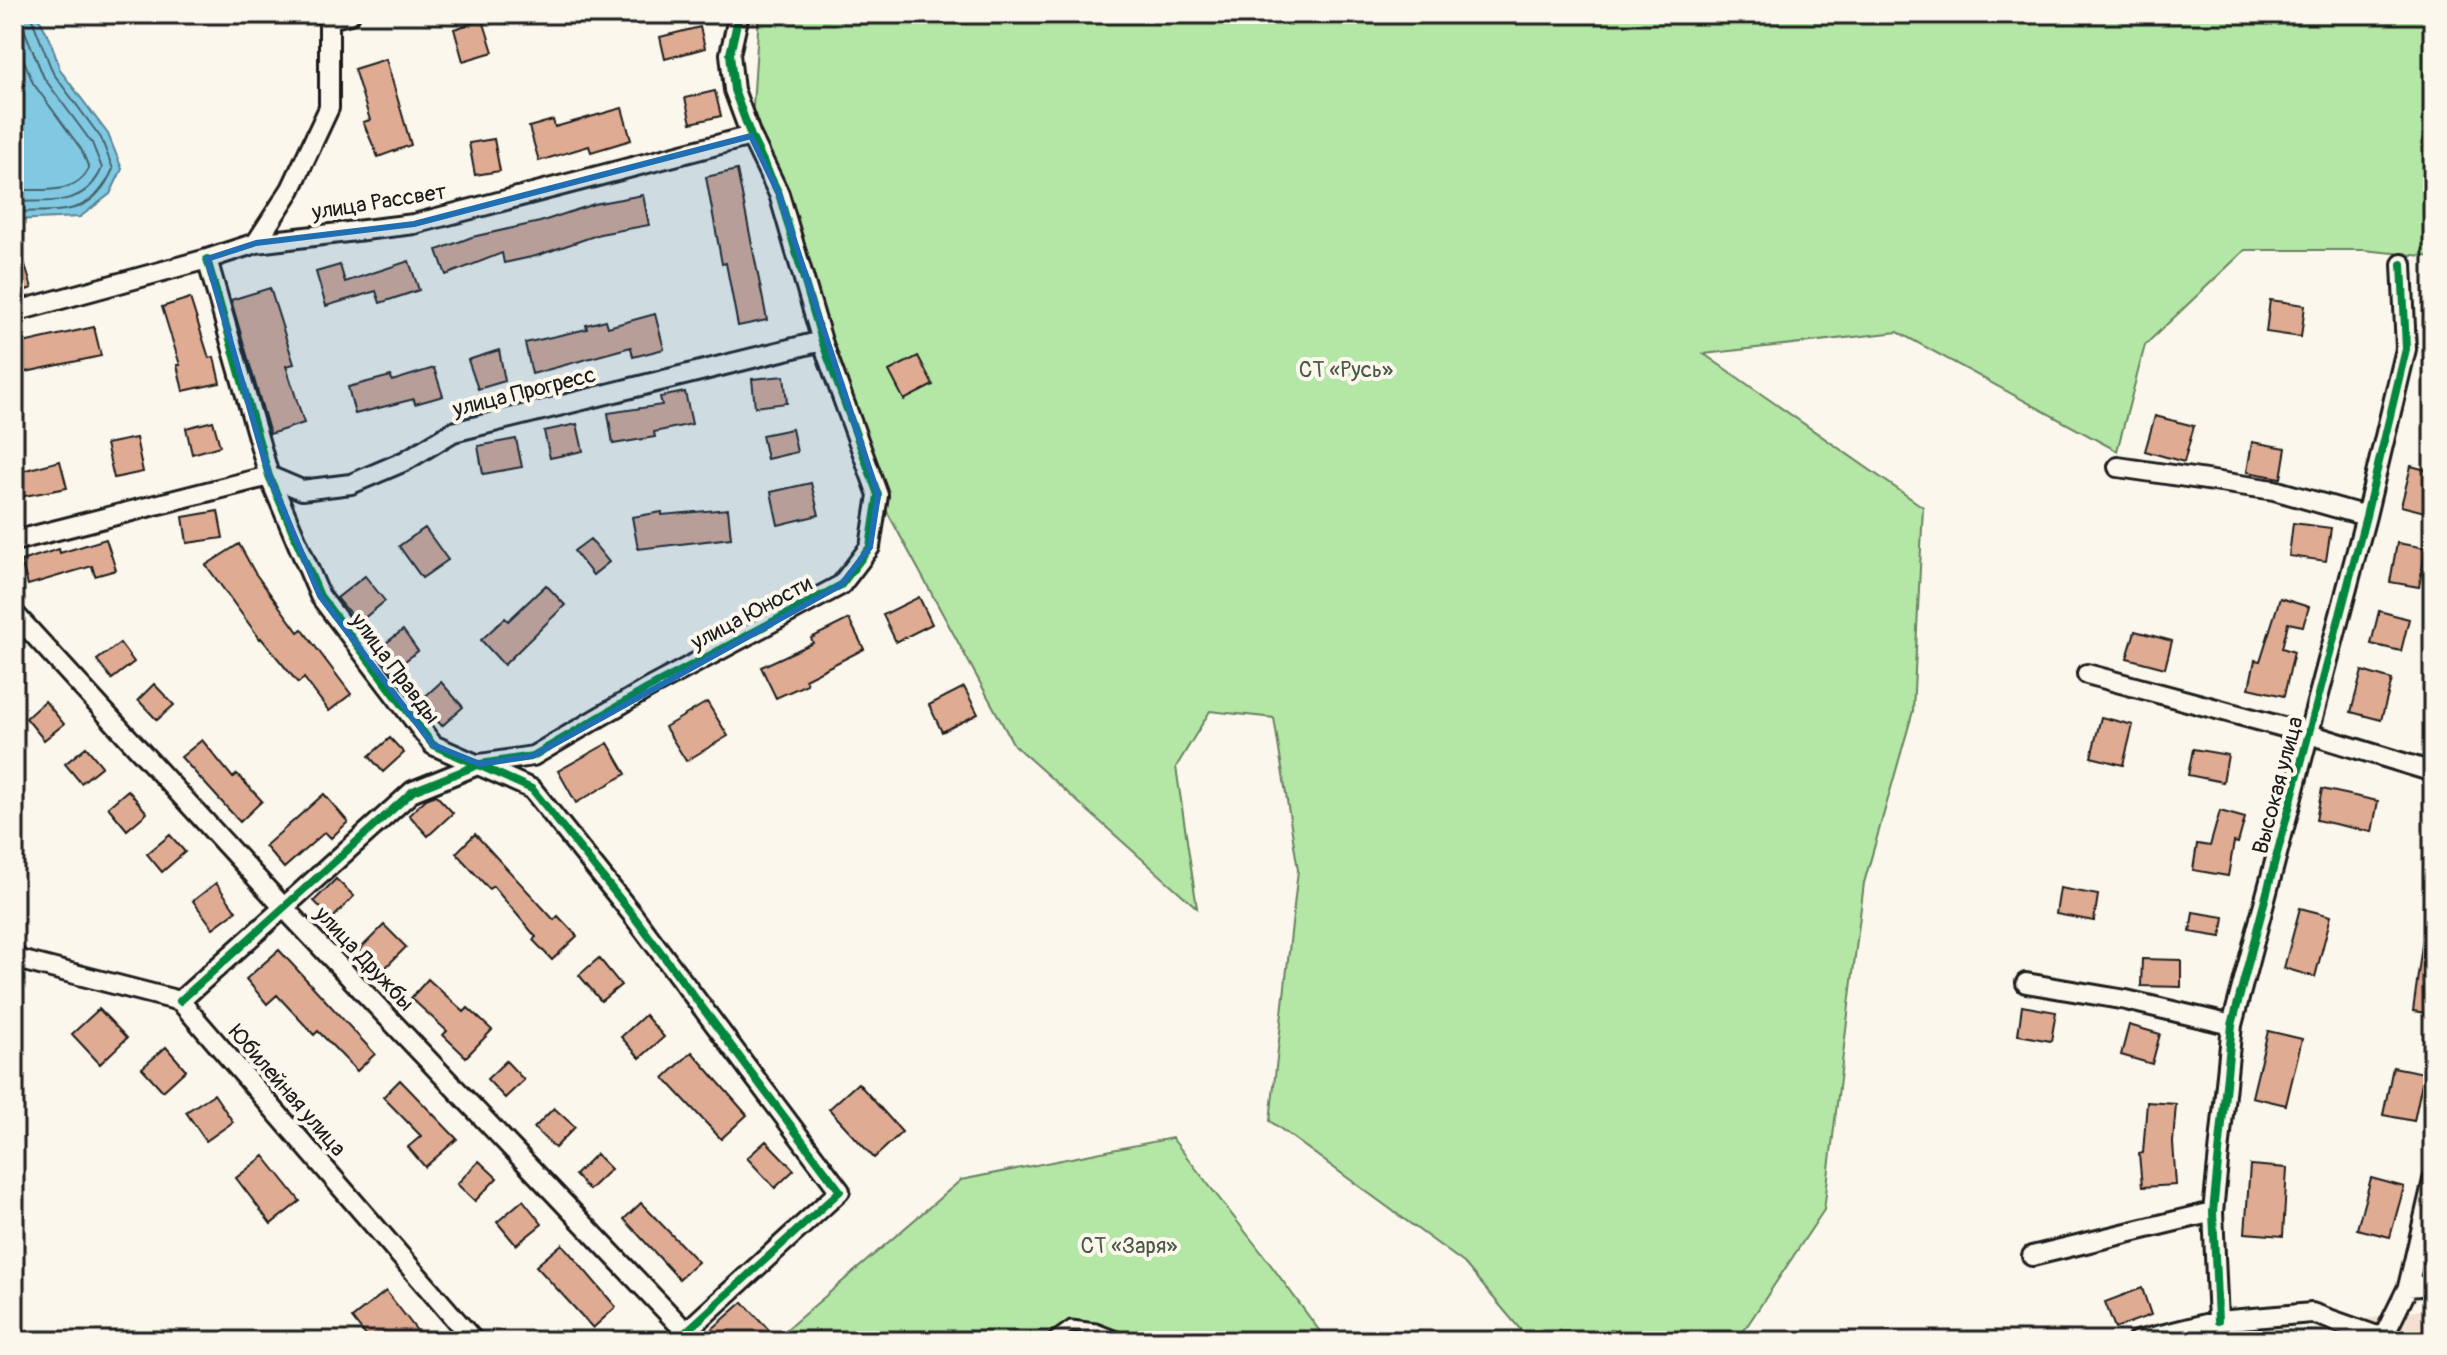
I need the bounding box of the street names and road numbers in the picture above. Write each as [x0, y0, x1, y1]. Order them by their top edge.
street label: улица Рассвет [309, 178, 448, 227]
street label: улица Прогресс [449, 361, 598, 423]
street label: улица Юности [685, 569, 817, 657]
street label: улица Правды [344, 607, 446, 730]
street label: Высокая улица [2246, 713, 2310, 857]
street label: улица Дружбы [308, 900, 420, 1017]
street label: Юбилейная улица [222, 1019, 352, 1162]

